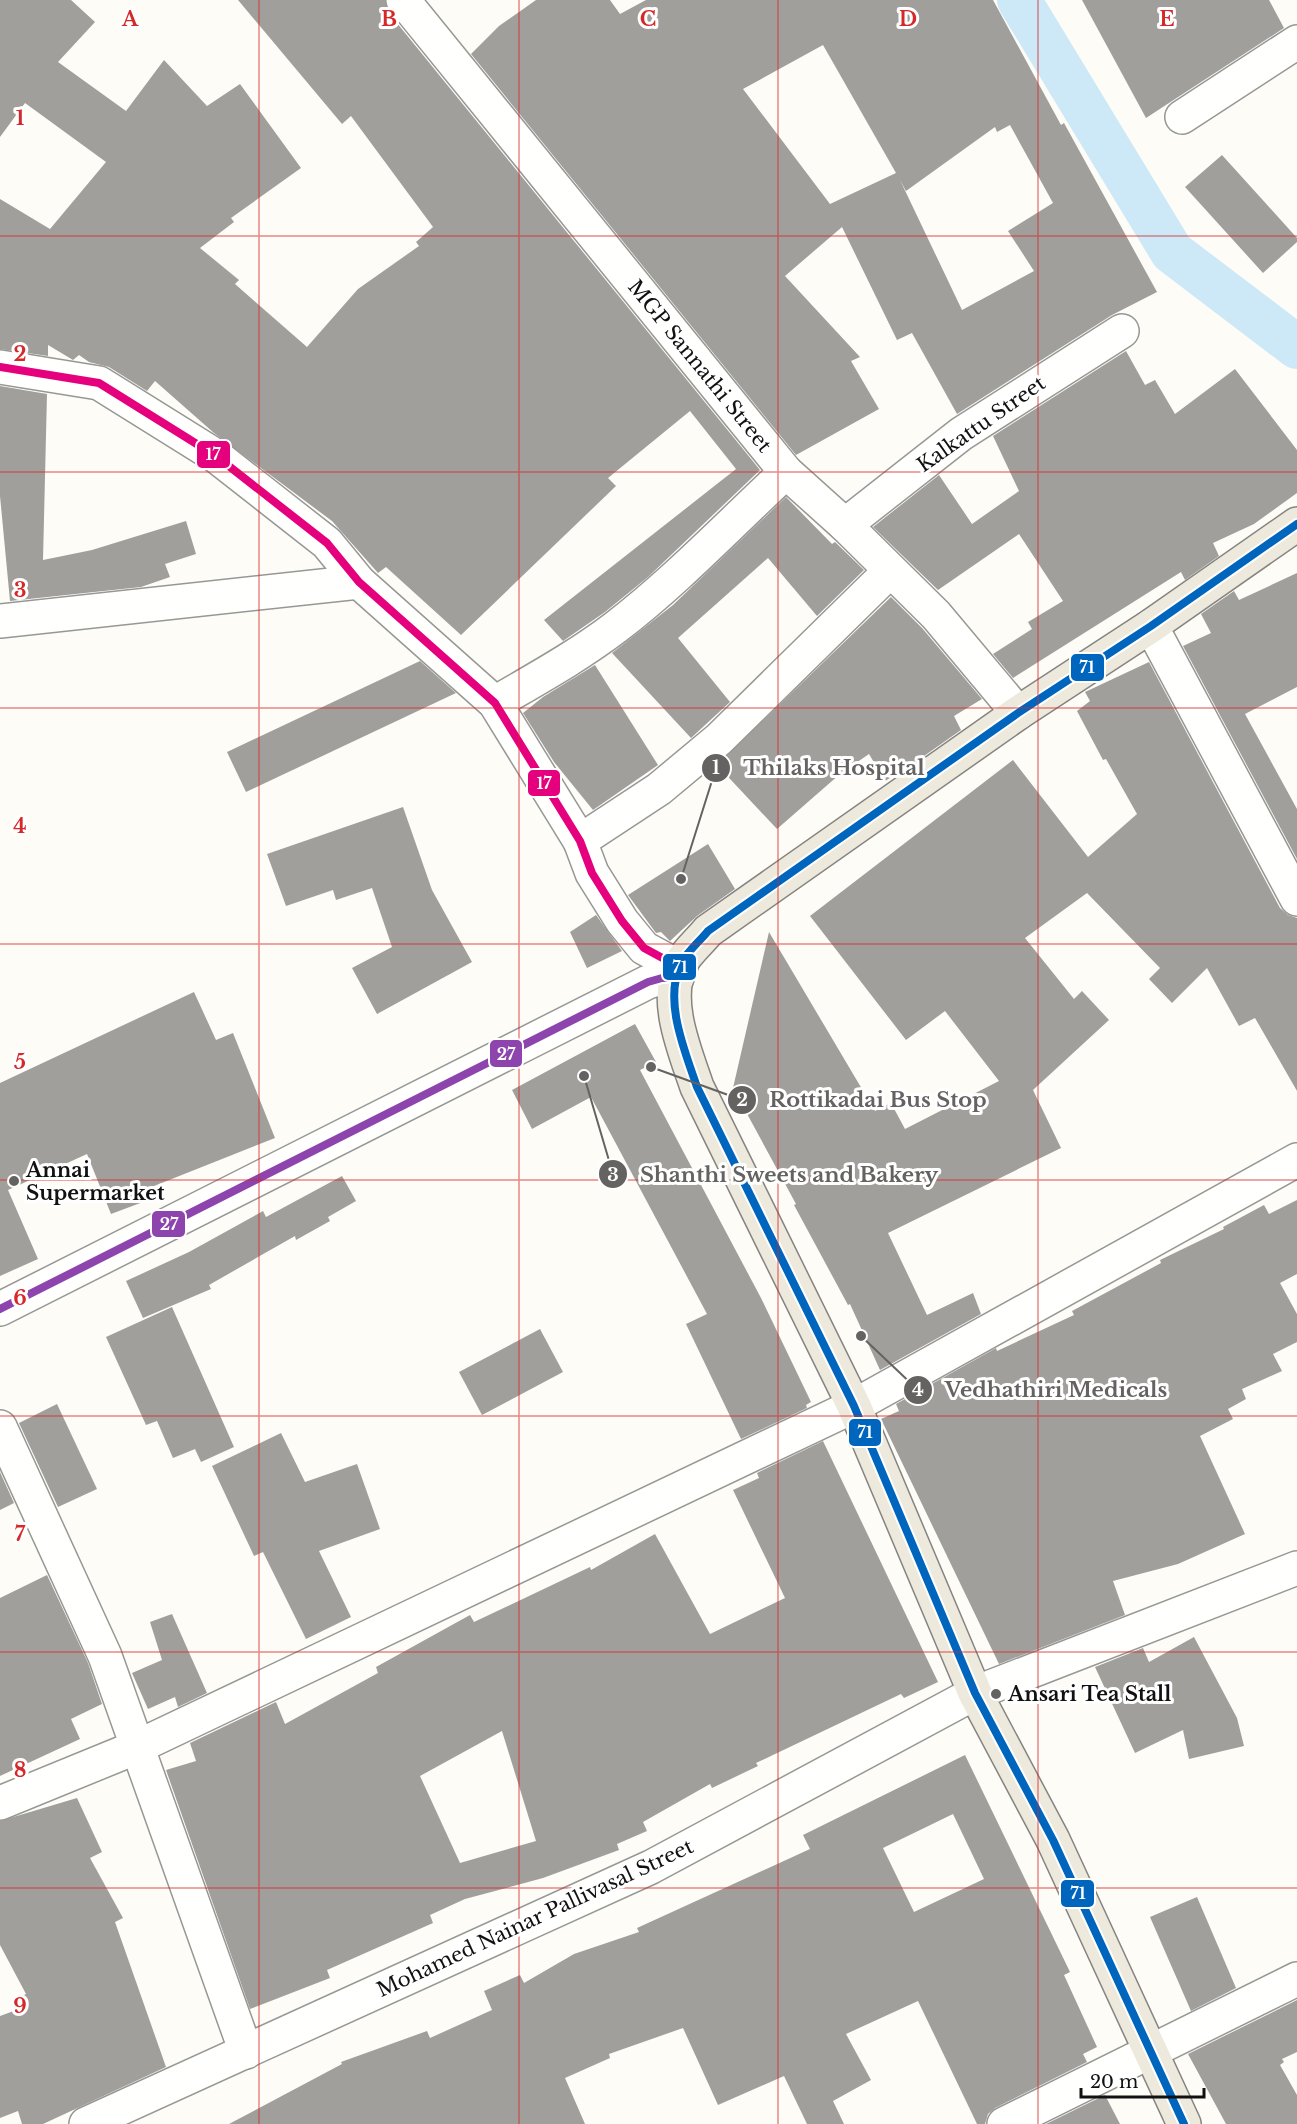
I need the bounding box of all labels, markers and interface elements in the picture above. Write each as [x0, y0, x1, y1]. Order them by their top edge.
text: A [121, 7, 139, 31]
text: B [381, 7, 397, 31]
text: C [640, 7, 656, 31]
text: D [899, 7, 917, 31]
text: E [1159, 7, 1175, 31]
text: 1 [16, 106, 25, 130]
street label: MGP Sannathi Street [623, 275, 777, 457]
text: 2 [13, 342, 27, 366]
street label: Kalkattu Street [912, 371, 1050, 477]
line badge: 17 [196, 440, 231, 469]
text: 17 [205, 444, 221, 464]
text: 3 [14, 578, 26, 602]
line badge: 71 [1070, 653, 1105, 682]
text: 71 [1079, 657, 1095, 677]
callout: Thilaks Hospital [701, 748, 936, 787]
text: Thilaks Hospital [743, 755, 925, 781]
text: 1 [712, 757, 720, 779]
line badge: 17 [527, 769, 561, 797]
text: 17 [536, 773, 552, 793]
text: 4 [13, 814, 27, 838]
line badge: 71 [662, 953, 697, 981]
text: 71 [672, 957, 688, 977]
line badge: 27 [489, 1039, 523, 1068]
text: 27 [497, 1044, 516, 1064]
text: 5 [14, 1050, 26, 1074]
callout: Rottikadai Bus Stop [727, 1080, 999, 1119]
text: Rottikadai Bus Stop [769, 1087, 987, 1113]
text: 2 [736, 1089, 748, 1111]
callout: Shanthi Sweets and Bakery [598, 1155, 950, 1194]
place label: Annai Supermarket [25, 1158, 165, 1205]
text: Shanthi Sweets and Bakery [640, 1162, 939, 1188]
text: 3 [607, 1164, 619, 1186]
marker: Annai Supermarket [7, 1174, 21, 1188]
line badge: 27 [151, 1210, 186, 1238]
text: 27 [160, 1214, 179, 1234]
text: 6 [13, 1286, 27, 1310]
callout: Vedhathiri Medicals [903, 1371, 1179, 1410]
text: Vedhathiri Medicals [944, 1377, 1167, 1403]
text: 4 [912, 1379, 924, 1401]
line badge: 71 [848, 1418, 882, 1447]
text: 71 [857, 1422, 873, 1442]
text: 7 [15, 1522, 26, 1546]
place label: Ansari Tea Stall [1007, 1682, 1171, 1706]
marker: Ansari Tea Stall [989, 1687, 1003, 1701]
text: 8 [14, 1758, 26, 1782]
street label: Mohamed Nainar Pallivasal Street [373, 1834, 697, 2002]
line badge: 71 [1060, 1879, 1095, 1908]
text: 71 [1070, 1883, 1086, 1903]
text: 9 [13, 1994, 27, 2018]
scale bar [1081, 2061, 1204, 2099]
text: 20 m [1090, 2071, 1138, 2093]

